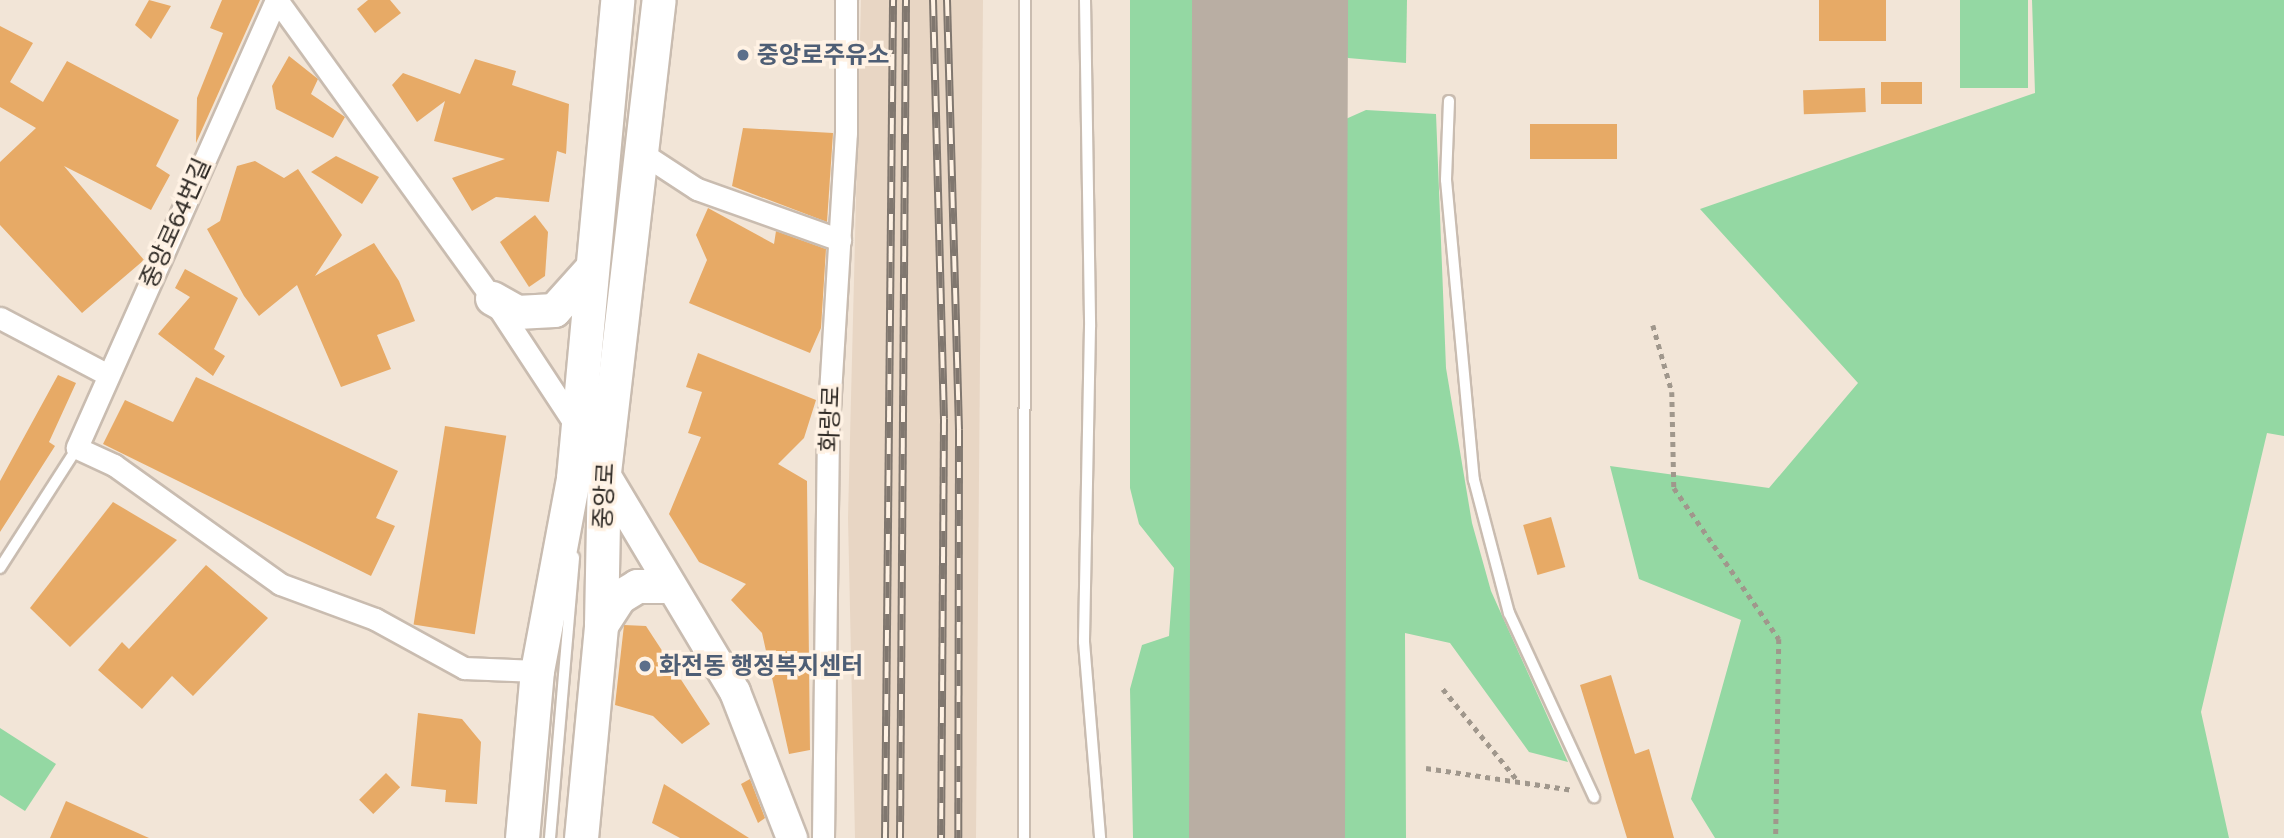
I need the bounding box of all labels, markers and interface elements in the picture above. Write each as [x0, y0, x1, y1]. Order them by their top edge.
place label: 중앙로주유소 [757, 41, 889, 69]
marker: 중앙로주유소 [735, 47, 751, 63]
street label: 중앙로64번길 [134, 154, 216, 292]
street label: 화랑로 [814, 385, 846, 453]
street label: 중앙로 [588, 462, 620, 530]
place label: 화전동 행정복지센터 [659, 652, 863, 680]
marker: 화전동 행정복지센터 [637, 658, 653, 674]

